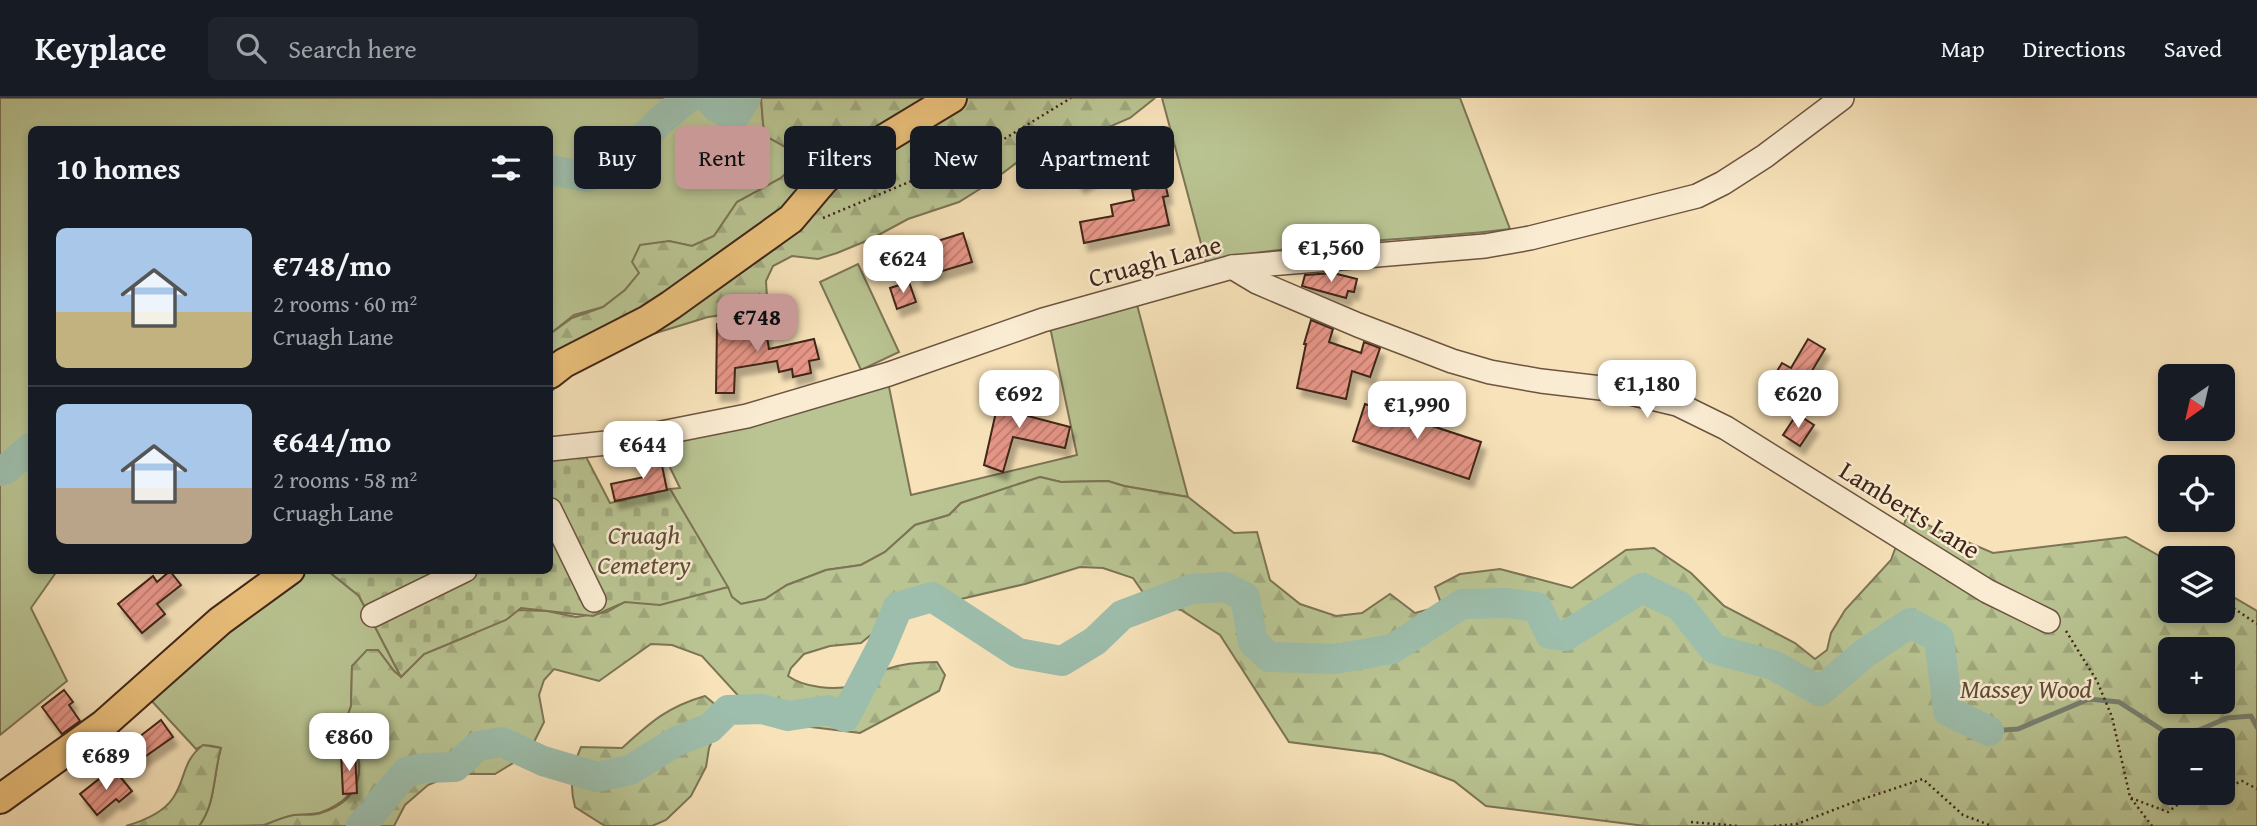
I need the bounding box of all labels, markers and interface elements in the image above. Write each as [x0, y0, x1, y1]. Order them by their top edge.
search box [208, 17, 698, 80]
text: Keyplace [35, 24, 166, 72]
icon: search [232, 29, 270, 67]
text: Search here [288, 29, 417, 68]
text: Map [1941, 31, 1985, 66]
text: Directions [2023, 31, 2126, 66]
text: Saved [2164, 31, 2222, 66]
chip: Buy [574, 126, 661, 189]
chip: Rent [675, 126, 770, 189]
chip: Filters [784, 126, 896, 189]
chip: New [910, 126, 1002, 189]
chip: Apartment [1016, 126, 1174, 189]
text: 10 homes [56, 146, 181, 190]
icon: filters [487, 149, 525, 187]
street label: Cruagh Lane [1084, 224, 1226, 297]
pin: €1,560 [1274, 225, 1388, 284]
text: €1,560 [1298, 230, 1364, 263]
pin: €624 [862, 236, 944, 295]
text: €624 [879, 241, 927, 274]
text: €748/mo [273, 243, 391, 287]
icon: home [112, 256, 196, 340]
text: 2 rooms · 60 m² [273, 287, 417, 320]
pin: €748 [716, 294, 798, 354]
text: €748 [733, 300, 781, 333]
text: Cruagh Lane [273, 320, 394, 353]
pin: €1,180 [1590, 360, 1704, 420]
north arrow [2158, 364, 2235, 441]
map controls [2158, 364, 2235, 805]
text: €1,180 [1614, 366, 1680, 399]
pin: €692 [978, 370, 1060, 430]
pin: €620 [1757, 370, 1839, 430]
text: €692 [995, 376, 1043, 409]
text: €620 [1774, 376, 1822, 409]
pin: €1,990 [1360, 382, 1474, 441]
text: €1,990 [1384, 387, 1450, 420]
text: €644/mo [273, 419, 391, 463]
pin: €644 [602, 422, 684, 481]
text: €644 [619, 427, 667, 460]
icon: home [112, 432, 196, 516]
street label: Lamberts Lane [1832, 451, 1988, 568]
button: locate [2158, 455, 2235, 532]
text: 2 rooms · 58 m² [273, 463, 417, 496]
text: Cruagh Lane [273, 496, 394, 529]
park label: Cruagh Cemetery [597, 515, 691, 584]
button: layers [2158, 546, 2235, 623]
button: + [2158, 637, 2235, 714]
park label: Massey Wood [1960, 669, 2092, 708]
pin: €860 [308, 714, 390, 773]
text: €860 [325, 719, 373, 752]
button: − [2158, 728, 2235, 805]
pin: €689 [65, 732, 147, 792]
text: €689 [82, 738, 130, 771]

